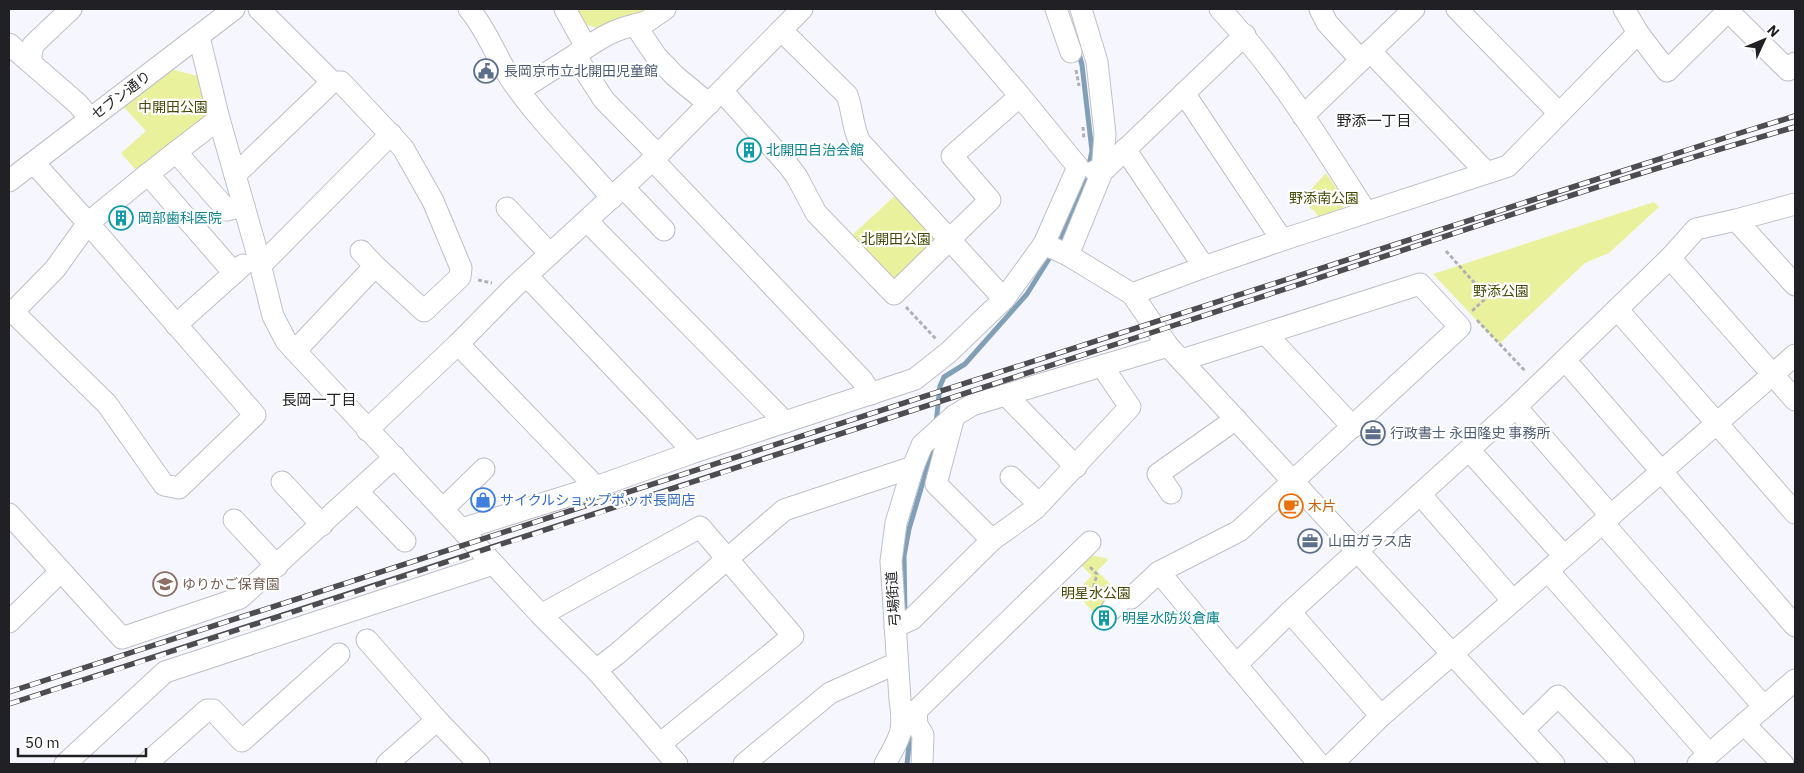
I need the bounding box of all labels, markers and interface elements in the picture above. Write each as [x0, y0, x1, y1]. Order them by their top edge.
north arrow [1739, 15, 1789, 65]
text: N [1763, 21, 1783, 41]
public building icon: 長岡京市立北開田児童館 [473, 58, 499, 84]
place label: 長岡京市立北開田児童館 [504, 62, 658, 80]
street label: セブン通り [88, 67, 154, 123]
park label: 中開田公園 [138, 98, 208, 116]
district label: 野添一丁目 [1336, 111, 1412, 130]
building icon: 北開田自治会館 [736, 137, 762, 163]
place label: 北開田自治会館 [766, 141, 864, 159]
park label: 野添南公園 [1289, 189, 1359, 207]
building icon: 岡部歯科医院 [108, 205, 134, 231]
place label: 岡部歯科医院 [138, 209, 222, 227]
park label: 北開田公園 [861, 230, 931, 248]
park label: 野添公園 [1473, 282, 1529, 300]
district label: 長岡一丁目 [281, 390, 357, 409]
office icon: 行政書士 永田隆史 事務所 [1360, 420, 1386, 446]
place label: 行政書士 永田隆史 事務所 [1390, 424, 1551, 442]
shop icon: サイクルショップポッポ長岡店 [470, 487, 496, 513]
place label: サイクルショップポッポ長岡店 [500, 491, 695, 509]
cafe icon: 木片 [1278, 493, 1304, 519]
place label: 木片 [1308, 497, 1336, 515]
office icon: 山田ガラス店 [1297, 528, 1323, 554]
place label: 山田ガラス店 [1328, 532, 1412, 550]
street label: 弓場街道 [882, 570, 904, 628]
school or university icon: ゆりかご保育園 [152, 571, 178, 597]
place label: ゆりかご保育園 [182, 575, 280, 593]
park label: 明星水公園 [1061, 584, 1131, 602]
building icon: 明星水防災倉庫 [1091, 605, 1117, 631]
place label: 明星水防災倉庫 [1122, 609, 1220, 627]
scale bar [18, 726, 145, 758]
text: 50 m [25, 733, 60, 752]

